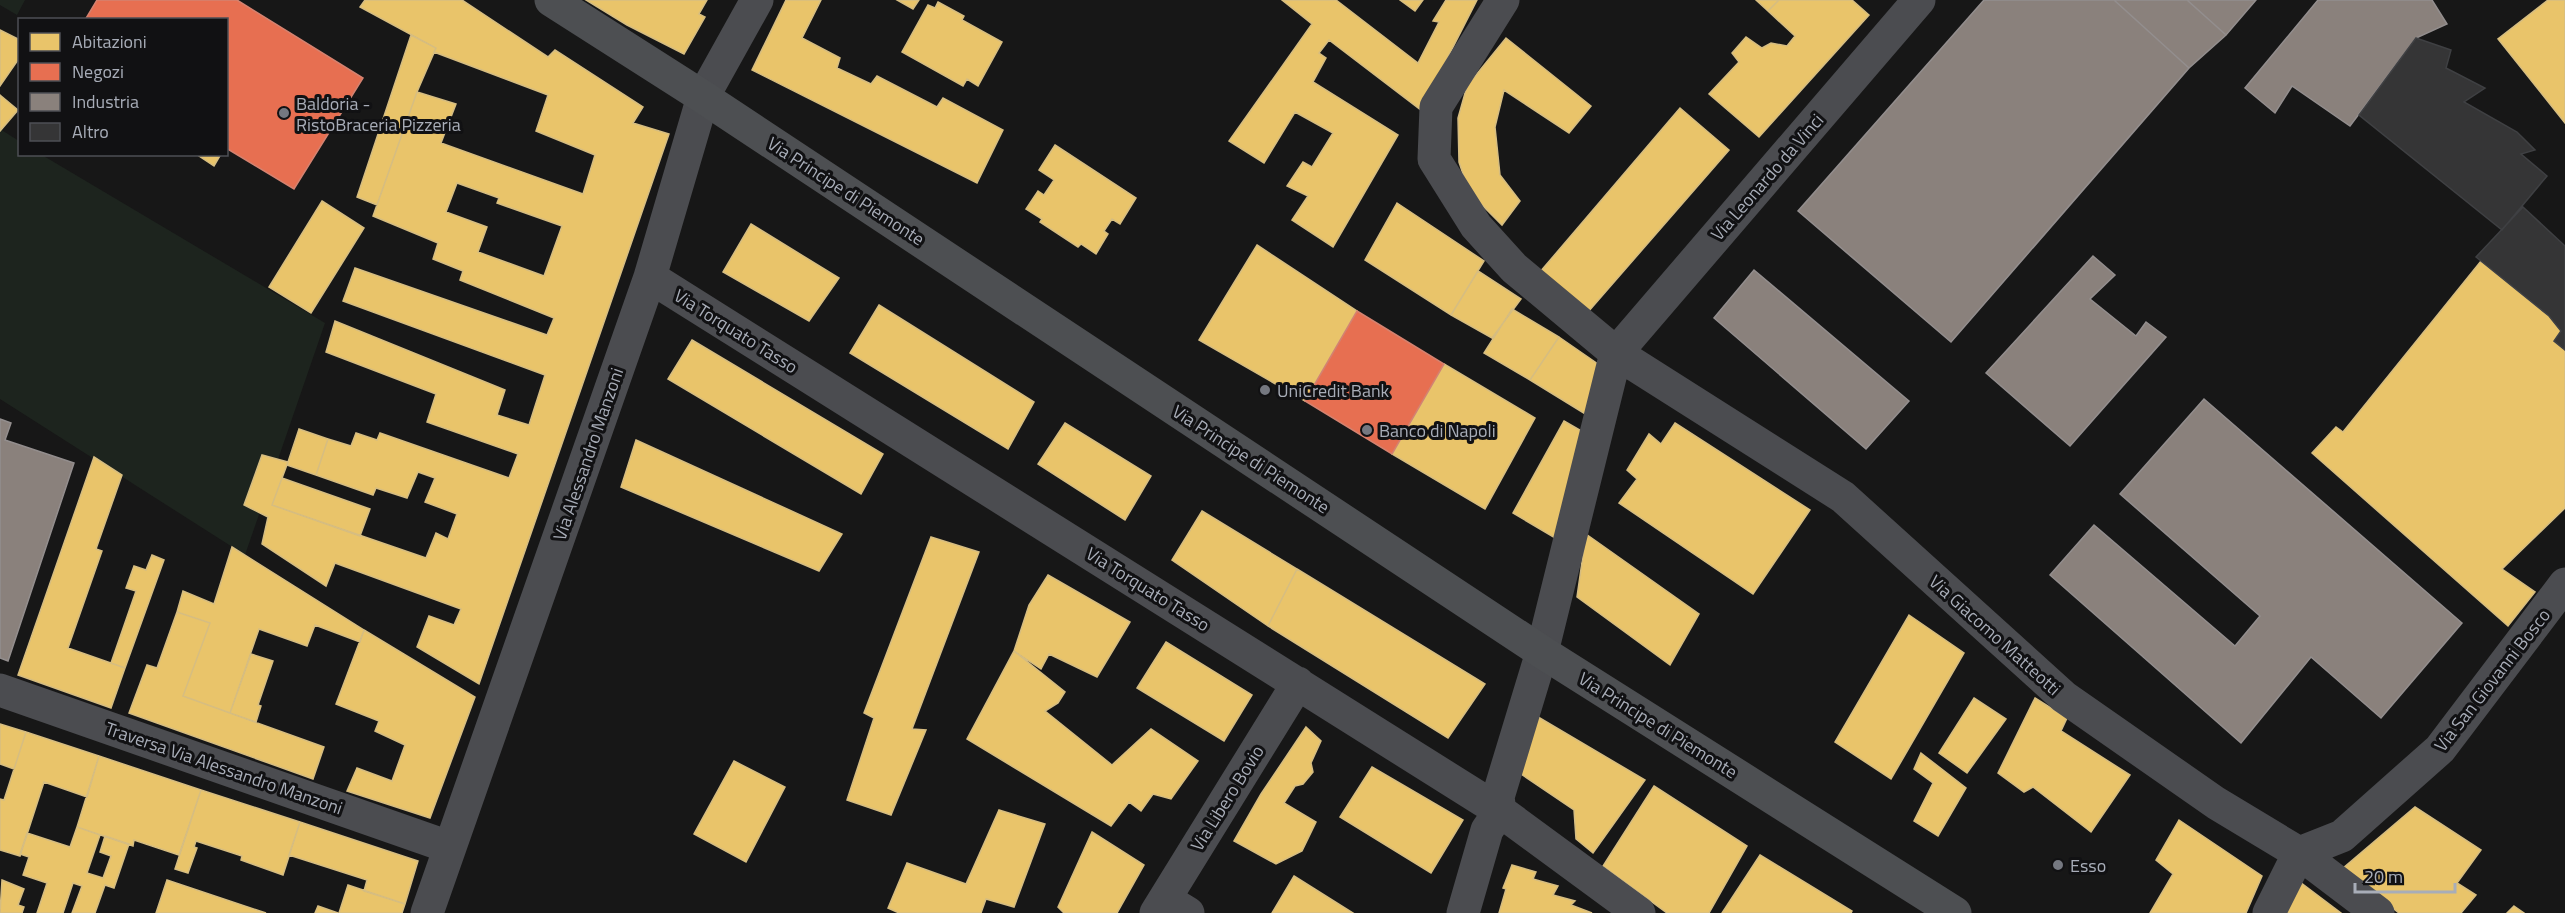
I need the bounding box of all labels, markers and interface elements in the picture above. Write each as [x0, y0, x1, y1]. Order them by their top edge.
legend [18, 18, 228, 156]
text: Abitazioni [72, 28, 147, 55]
text: Negozi [72, 58, 124, 85]
text: Industria [72, 88, 139, 115]
place label: Baldoria - RistoBraceria Pizzeria [296, 90, 461, 138]
marker: Baldoria - RistoBraceria Pizzeria [277, 106, 291, 120]
street label: Via Leonardo da Vinci [1704, 108, 1830, 246]
text: Altro [72, 118, 109, 145]
street label: Via Principe di Piemonte [762, 130, 930, 252]
street label: Via Torquato Tasso [669, 282, 803, 380]
street label: Via Alessandro Manzoni [546, 364, 630, 544]
place label: UniCredit Bank [1277, 377, 1390, 404]
marker: UniCredit Bank [1258, 383, 1272, 397]
street label: Via Principe di Piemonte [1167, 398, 1335, 520]
place label: Banco di Napoli [1379, 417, 1496, 444]
marker: Banco di Napoli [1360, 423, 1374, 437]
street label: Via Torquato Tasso [1081, 540, 1215, 638]
street label: Via Giacomo Matteotti [1923, 568, 2067, 702]
street label: Via San Giovanni Bosco [2427, 603, 2557, 757]
street label: Via Principe di Piemonte [1573, 665, 1743, 785]
street label: Traversa Via Alessandro Manzoni [102, 715, 346, 821]
street label: Via Libero Bovio [1184, 740, 1270, 856]
place label: Esso [2070, 852, 2106, 879]
scale bar [2355, 856, 2456, 894]
marker: Esso [2051, 858, 2065, 872]
text: 20 m [2364, 863, 2403, 890]

